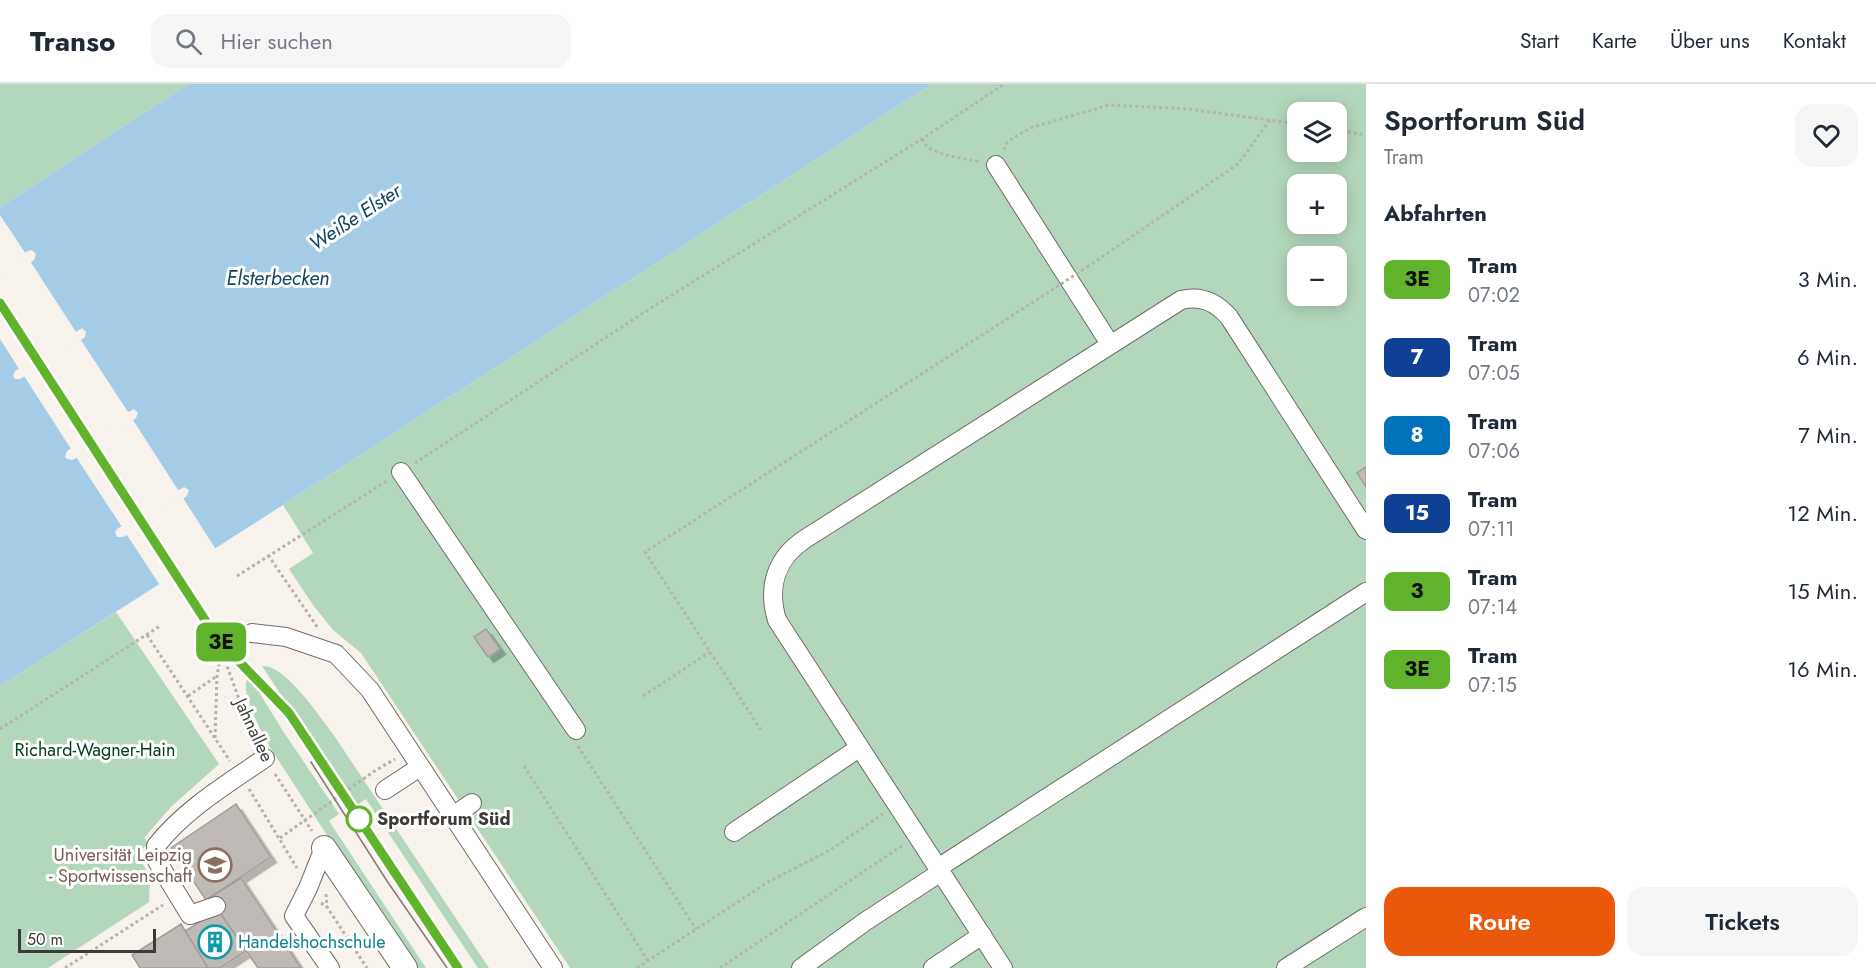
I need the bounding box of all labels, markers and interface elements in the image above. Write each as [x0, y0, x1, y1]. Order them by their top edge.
search box [151, 14, 571, 68]
text: Transo [30, 21, 115, 62]
icon: search [172, 25, 205, 58]
text: Hier suchen [220, 25, 333, 57]
text: Start [1520, 26, 1559, 56]
text: Karte [1592, 26, 1637, 56]
text: Über uns [1670, 26, 1750, 56]
text: Kontakt [1783, 26, 1846, 56]
text: Sportforum Süd [1384, 100, 1585, 141]
map controls [1287, 102, 1347, 306]
button: layers [1287, 102, 1347, 162]
button: heart [1795, 104, 1858, 167]
text: Tram [1384, 143, 1424, 172]
button: + [1287, 174, 1347, 234]
water label: Weiße Elster [304, 176, 408, 258]
text: Abfahrten [1384, 197, 1487, 229]
button: − [1287, 246, 1347, 306]
text: Tram [1468, 249, 1518, 281]
text: 3 Min. [1798, 263, 1858, 295]
water label: Elsterbecken [226, 264, 330, 293]
text: 3E [1404, 264, 1430, 294]
text: 07:02 [1468, 281, 1520, 310]
text: Tram [1468, 327, 1518, 359]
text: 6 Min. [1797, 341, 1858, 373]
text: 7 [1411, 342, 1423, 372]
text: 07:05 [1468, 359, 1520, 388]
text: Tram [1468, 405, 1518, 437]
text: 7 Min. [1798, 419, 1858, 451]
text: 8 [1410, 420, 1424, 450]
text: 07:06 [1468, 437, 1520, 466]
text: Tram [1468, 483, 1518, 515]
text: 12 Min. [1787, 497, 1858, 529]
text: 15 [1405, 498, 1429, 528]
text: 07:11 [1468, 515, 1515, 544]
text: Tram [1468, 561, 1518, 593]
text: 15 Min. [1787, 575, 1858, 607]
text: 3 [1410, 576, 1424, 606]
text: 07:14 [1468, 593, 1517, 622]
line badge: 3E [194, 622, 248, 662]
text: 3E [208, 627, 234, 657]
text: Tram [1468, 639, 1518, 671]
text: 16 Min. [1787, 653, 1858, 685]
text: 3E [1404, 654, 1430, 684]
text: 07:15 [1468, 671, 1517, 700]
street label: Jahnallee [227, 692, 280, 766]
park label: Richard-Wagner-Hain [15, 737, 175, 763]
marker: Sportforum Süd [346, 806, 372, 832]
place label: Sportforum Süd [377, 806, 511, 832]
place label: Universität Leipzig - Sportwissenschaft [49, 842, 193, 889]
school or university icon: Universität Leipzig - Sportwissenschaft [197, 847, 233, 883]
button: Route [1384, 887, 1615, 956]
button: Tickets [1627, 887, 1858, 956]
building icon: Handelshochschule [197, 924, 233, 960]
scale bar [18, 926, 156, 954]
text: 50 m [27, 928, 63, 951]
place label: Handelshochschule [238, 929, 385, 955]

